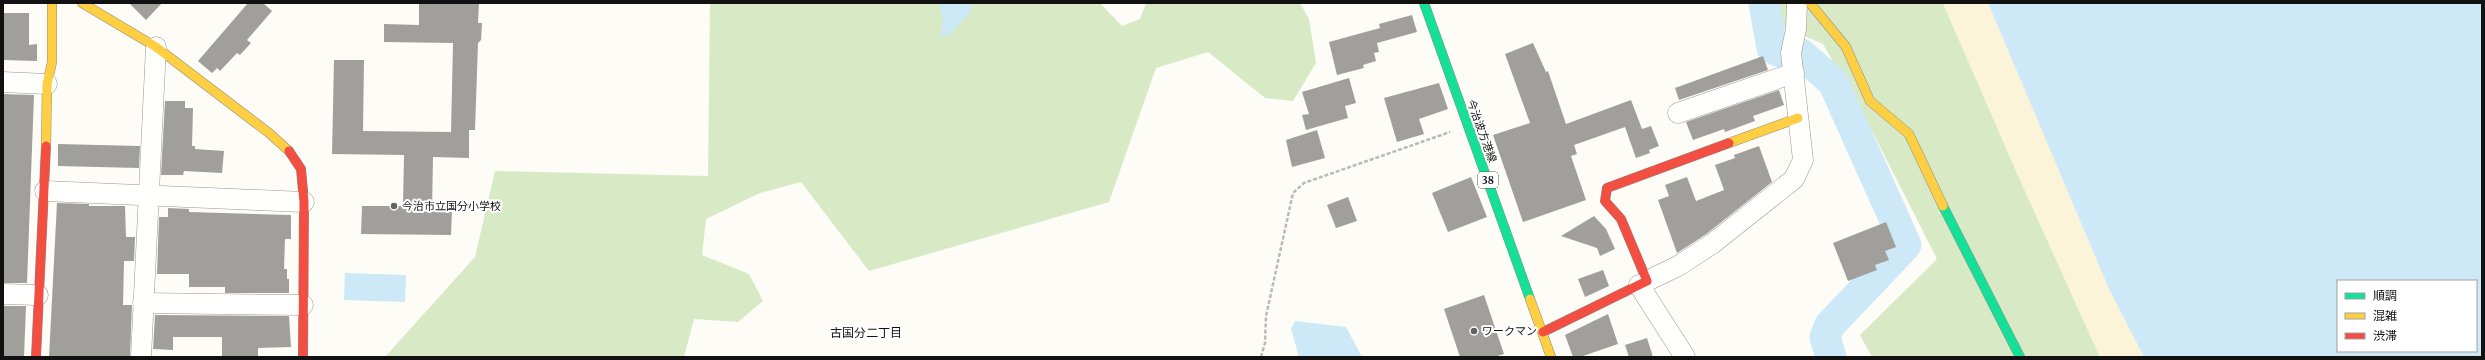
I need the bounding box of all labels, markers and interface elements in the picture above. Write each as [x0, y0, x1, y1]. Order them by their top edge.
street label: 今治波方港線 [1464, 98, 1500, 164]
road number: 38 [1478, 172, 1498, 188]
place label: 今治市立国分小学校 [402, 199, 501, 213]
marker: 今治市立国分小学校 [389, 201, 399, 211]
legend [2337, 280, 2477, 352]
text: 順調 [2373, 288, 2397, 303]
text: 混雑 [2373, 308, 2397, 323]
place label: ワークマン [1482, 324, 1537, 338]
district label: 古国分二丁目 [830, 325, 902, 340]
marker: ワークマン [1469, 326, 1479, 336]
text: 渋滞 [2373, 328, 2397, 343]

